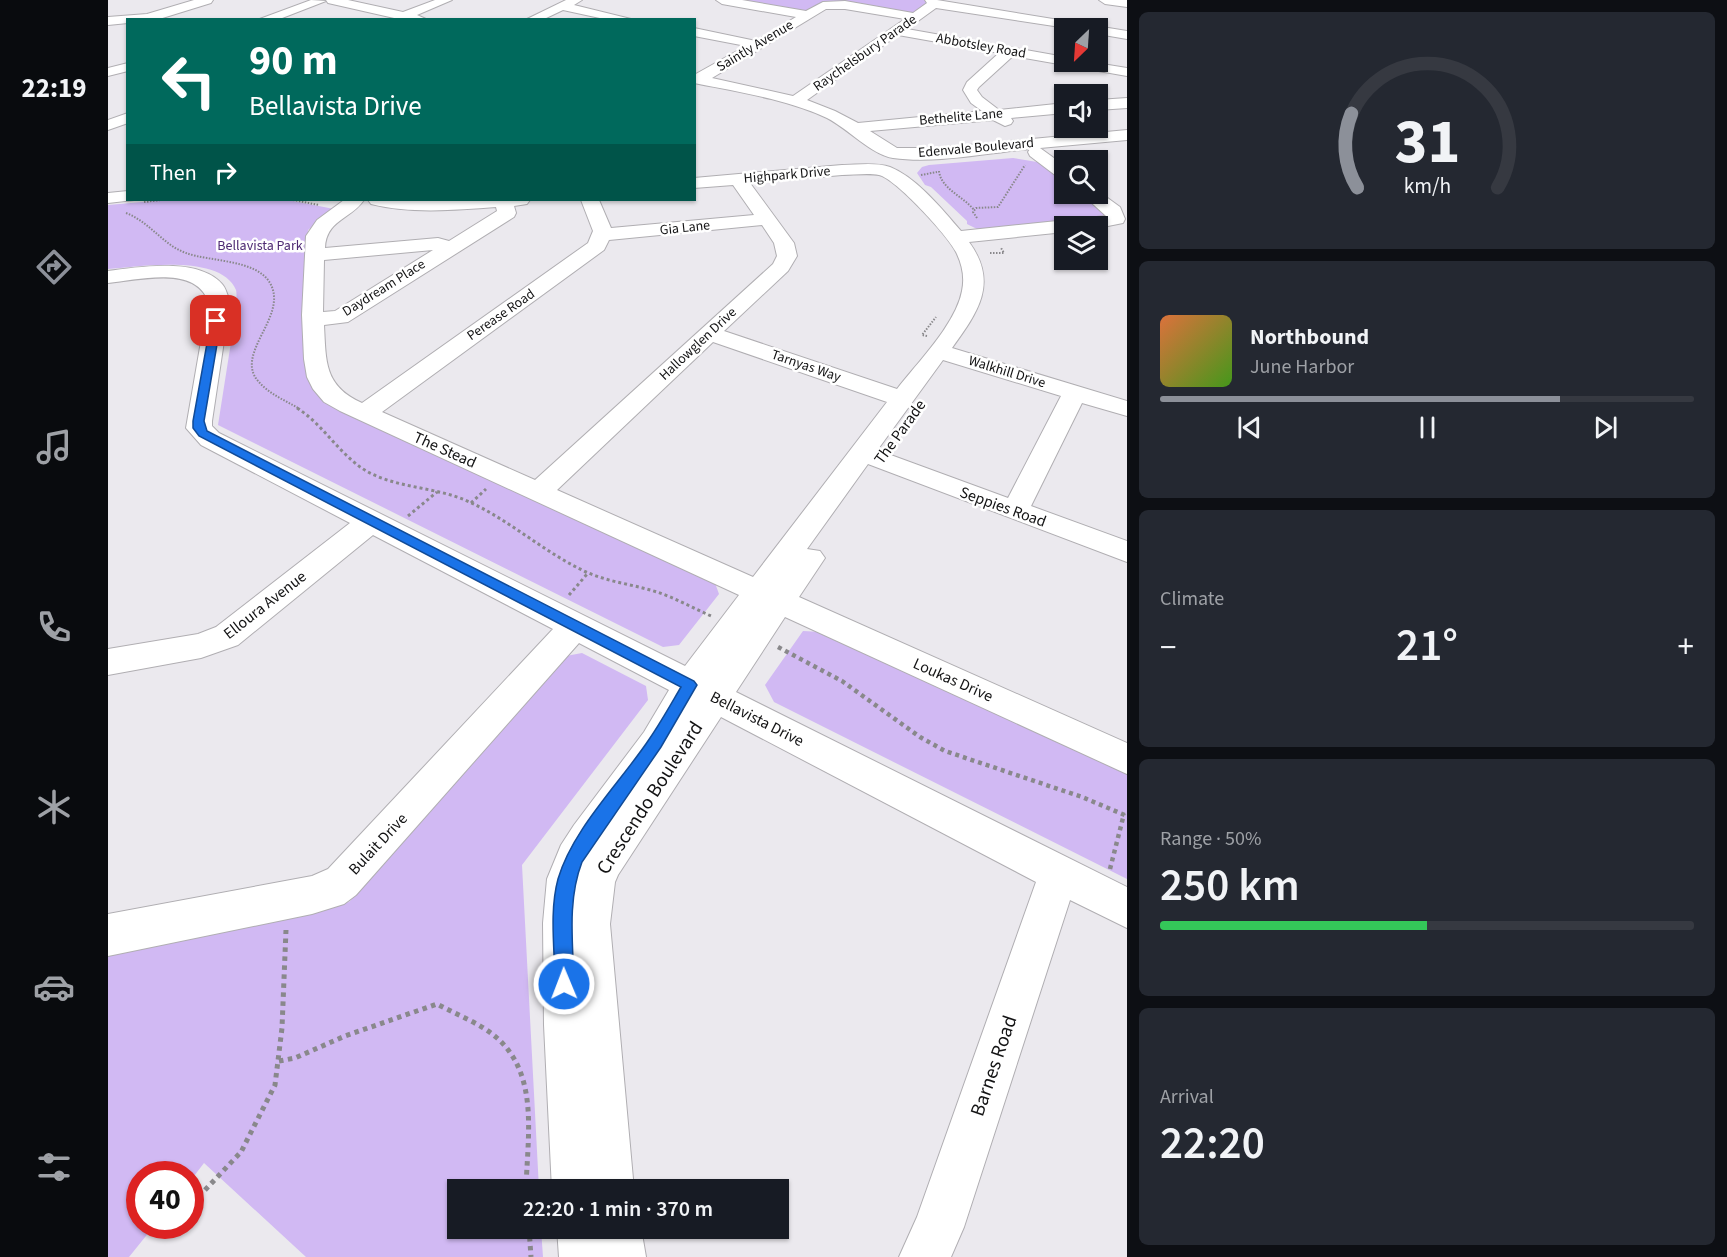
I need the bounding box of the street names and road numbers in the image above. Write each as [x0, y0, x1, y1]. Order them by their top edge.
street label: Raychelsbury Parade [809, 10, 921, 96]
street label: Saintly Avenue [713, 15, 797, 77]
street label: Abbotsley Road [935, 28, 1027, 64]
street label: Bethelite Lane [918, 103, 1004, 131]
street label: Edenvale Boulevard [917, 133, 1035, 163]
street label: Highpark Drive [743, 161, 831, 189]
street label: Gia Lane [659, 215, 711, 241]
street label: Daydream Place [339, 254, 429, 322]
street label: Perease Road [463, 284, 539, 346]
street label: Hallowglen Drive [655, 303, 741, 385]
street label: Tarnyas Way [769, 345, 844, 387]
street label: Walkhill Drive [966, 351, 1048, 393]
street label: The Parade [869, 395, 931, 469]
street label: The Stead [410, 426, 480, 474]
street label: Seppies Road [957, 481, 1049, 533]
street label: Elloura Avenue [219, 566, 311, 644]
street label: Loukas Drive [910, 653, 997, 707]
street label: Bellavista Drive [706, 686, 808, 752]
street label: Crescendo Boulevard [590, 716, 710, 880]
street label: Bulait Drive [344, 808, 413, 880]
street label: Barnes Road [964, 1012, 1024, 1120]

